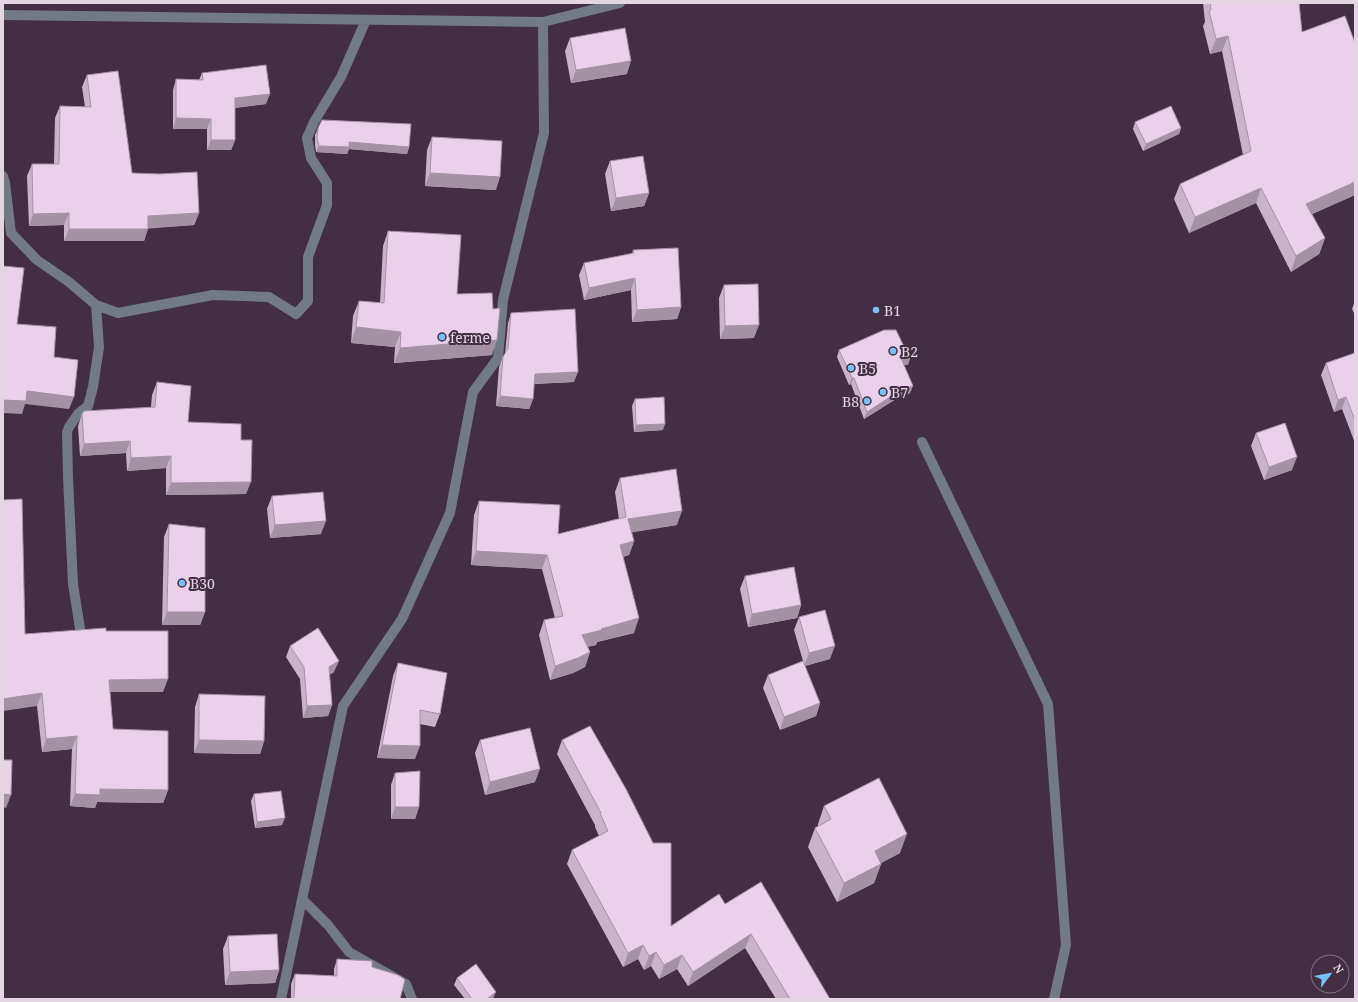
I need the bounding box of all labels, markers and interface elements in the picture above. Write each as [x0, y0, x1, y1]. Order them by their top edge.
place label: B1 [884, 301, 901, 320]
marker: B1 [871, 305, 881, 315]
place label: ferme [450, 328, 490, 347]
marker: ferme [437, 332, 447, 342]
place label: B2 [901, 342, 918, 361]
marker: B2 [888, 346, 898, 356]
place label: B5 [859, 359, 876, 378]
marker: B5 [846, 363, 856, 373]
place label: B7 [891, 383, 908, 402]
marker: B7 [878, 387, 888, 397]
place label: B8 [842, 392, 859, 411]
marker: B8 [862, 396, 872, 406]
place label: B30 [190, 574, 215, 593]
marker: B30 [177, 578, 187, 588]
north arrow [1310, 954, 1350, 994]
text: N [1330, 961, 1348, 976]

